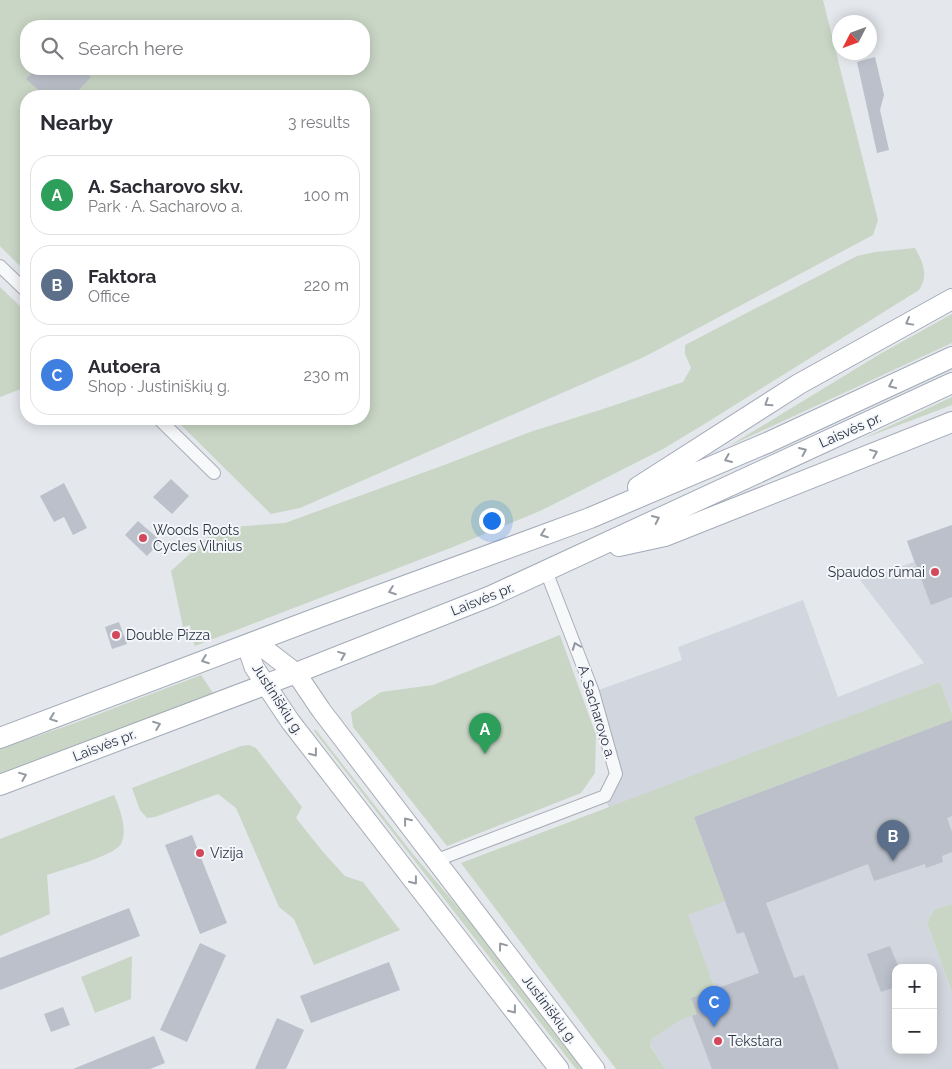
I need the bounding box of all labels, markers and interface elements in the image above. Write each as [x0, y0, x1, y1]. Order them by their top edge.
north arrow [832, 15, 877, 60]
search box [20, 20, 370, 75]
icon: search [38, 34, 66, 62]
text: Search here [78, 37, 184, 59]
text: Nearby [40, 110, 113, 135]
text: 3 results [288, 113, 350, 132]
text: A. Sacharovo skv. [88, 175, 243, 197]
text: A [52, 186, 62, 205]
text: 100 m [304, 186, 349, 205]
text: Park · A. Sacharovo a. [88, 197, 243, 216]
text: Faktora [88, 265, 156, 287]
text: B [52, 276, 62, 295]
text: 220 m [304, 276, 349, 295]
text: Office [88, 287, 130, 306]
one-way arrow [906, 316, 915, 326]
text: Autoera [88, 355, 161, 377]
text: C [52, 366, 62, 385]
text: 230 m [304, 366, 349, 385]
text: Shop · Justiniškių g. [88, 377, 230, 396]
one-way arrow [888, 379, 897, 389]
one-way arrow [765, 397, 774, 407]
street label: Laisvės pr. [817, 409, 883, 451]
one-way arrow [798, 447, 807, 457]
one-way arrow [869, 449, 878, 460]
one-way arrow [724, 453, 733, 464]
your location [479, 508, 505, 534]
one-way arrow [651, 515, 660, 526]
place label: Woods Roots Cycles Vilnius [153, 522, 242, 554]
one-way arrow [540, 528, 549, 539]
marker: Woods Roots Cycles Vilnius [137, 532, 149, 544]
place label: Spaudos rūmai [828, 564, 925, 580]
marker: Spaudos rūmai [929, 566, 941, 578]
street label: Laisvės pr. [448, 579, 516, 619]
one-way arrow [388, 585, 396, 595]
place label: Double Pizza [126, 627, 210, 643]
marker: Double Pizza [110, 629, 122, 641]
one-way arrow [572, 642, 582, 651]
one-way arrow [337, 651, 346, 661]
one-way arrow [201, 654, 210, 664]
street label: Justiniškių g. [249, 661, 307, 737]
street label: A. Sacharovo a. [575, 663, 619, 761]
one-way arrow [49, 712, 58, 722]
pin: A [469, 713, 501, 754]
one-way arrow [152, 721, 161, 731]
street label: Laisvės pr. [70, 726, 138, 764]
one-way arrow [309, 747, 317, 756]
one-way arrow [18, 772, 27, 782]
one-way arrow [405, 818, 413, 827]
pin: B [877, 820, 909, 861]
place label: Vizija [210, 845, 243, 861]
marker: Vizija [194, 847, 206, 859]
one-way arrow [408, 875, 416, 884]
one-way arrow [499, 943, 508, 952]
map controls [892, 964, 937, 1054]
button: + [892, 964, 937, 1009]
street label: Justiniškių g. [519, 972, 581, 1046]
pin: C [698, 986, 730, 1027]
one-way arrow [507, 1004, 516, 1014]
button: − [892, 1009, 937, 1054]
place label: Tekstara [728, 1033, 782, 1049]
marker: Tekstara [712, 1035, 724, 1047]

